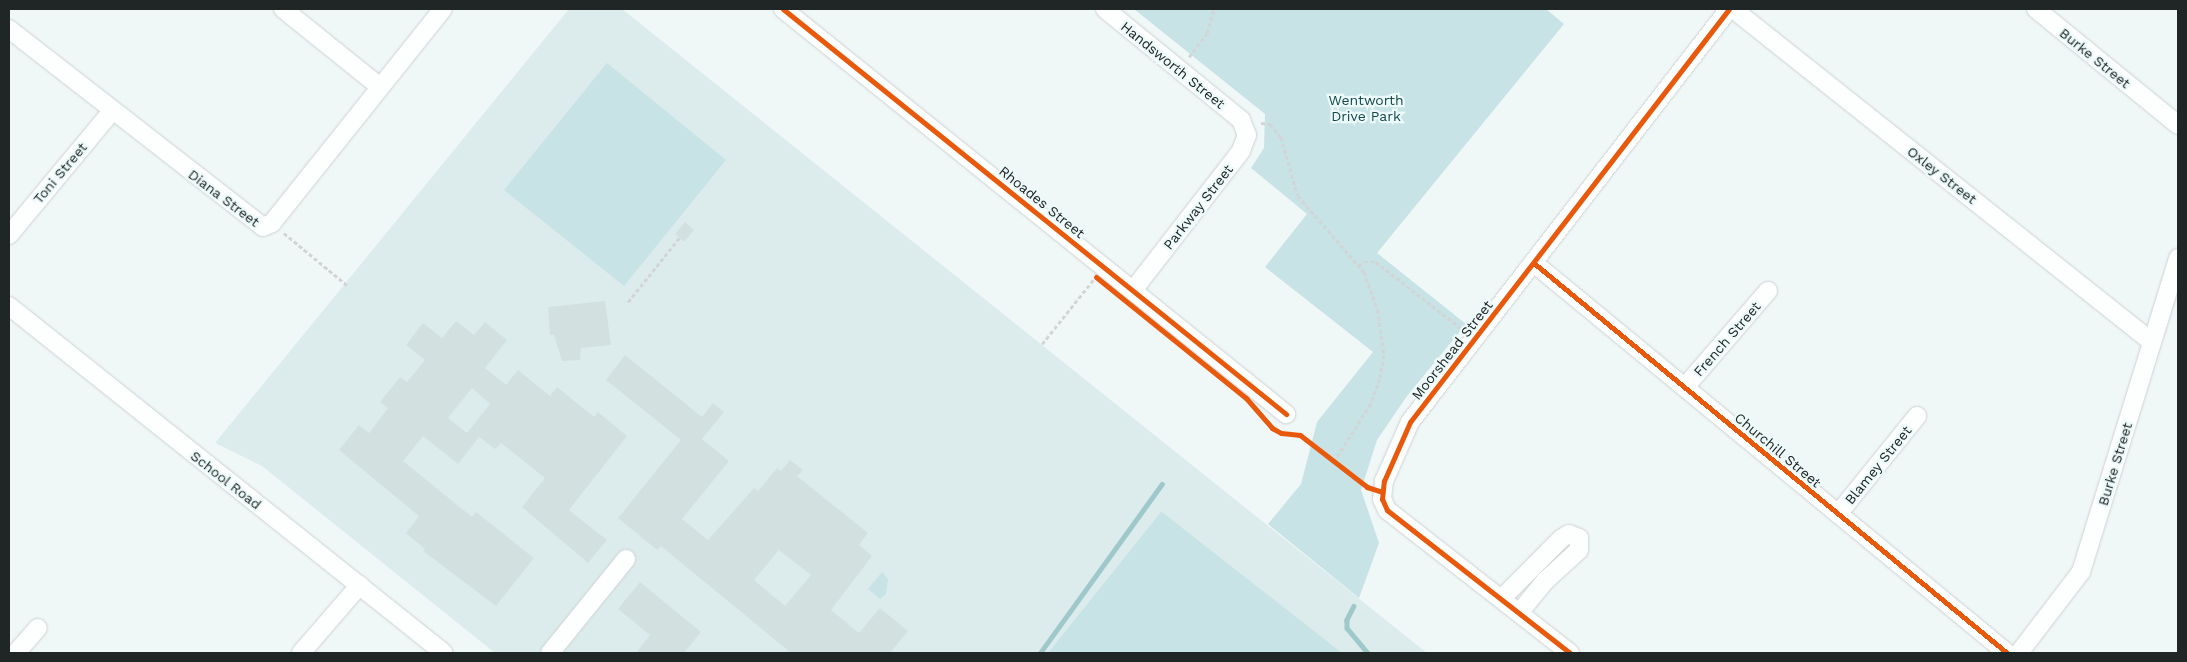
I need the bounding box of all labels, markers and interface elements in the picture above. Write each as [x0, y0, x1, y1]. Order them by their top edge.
street label: Handsworth Street [1118, 18, 1228, 112]
street label: Burke Street [2056, 24, 2134, 92]
park label: Wentworth Drive Park [1328, 92, 1404, 124]
street label: Toni Street [30, 139, 90, 207]
street label: Oxley Street [1904, 143, 1980, 207]
street label: Parkway Street [1160, 161, 1236, 253]
street label: Rhoades Street [996, 162, 1088, 242]
street label: Diana Street [185, 166, 263, 230]
street label: Moorshead Street [1408, 297, 1496, 403]
street label: French Street [1690, 298, 1764, 380]
street label: Churchill Street [1731, 409, 1825, 491]
street label: Burke Street [2094, 420, 2136, 508]
street label: Blamey Street [1841, 422, 1915, 508]
street label: School Road [187, 447, 265, 513]

